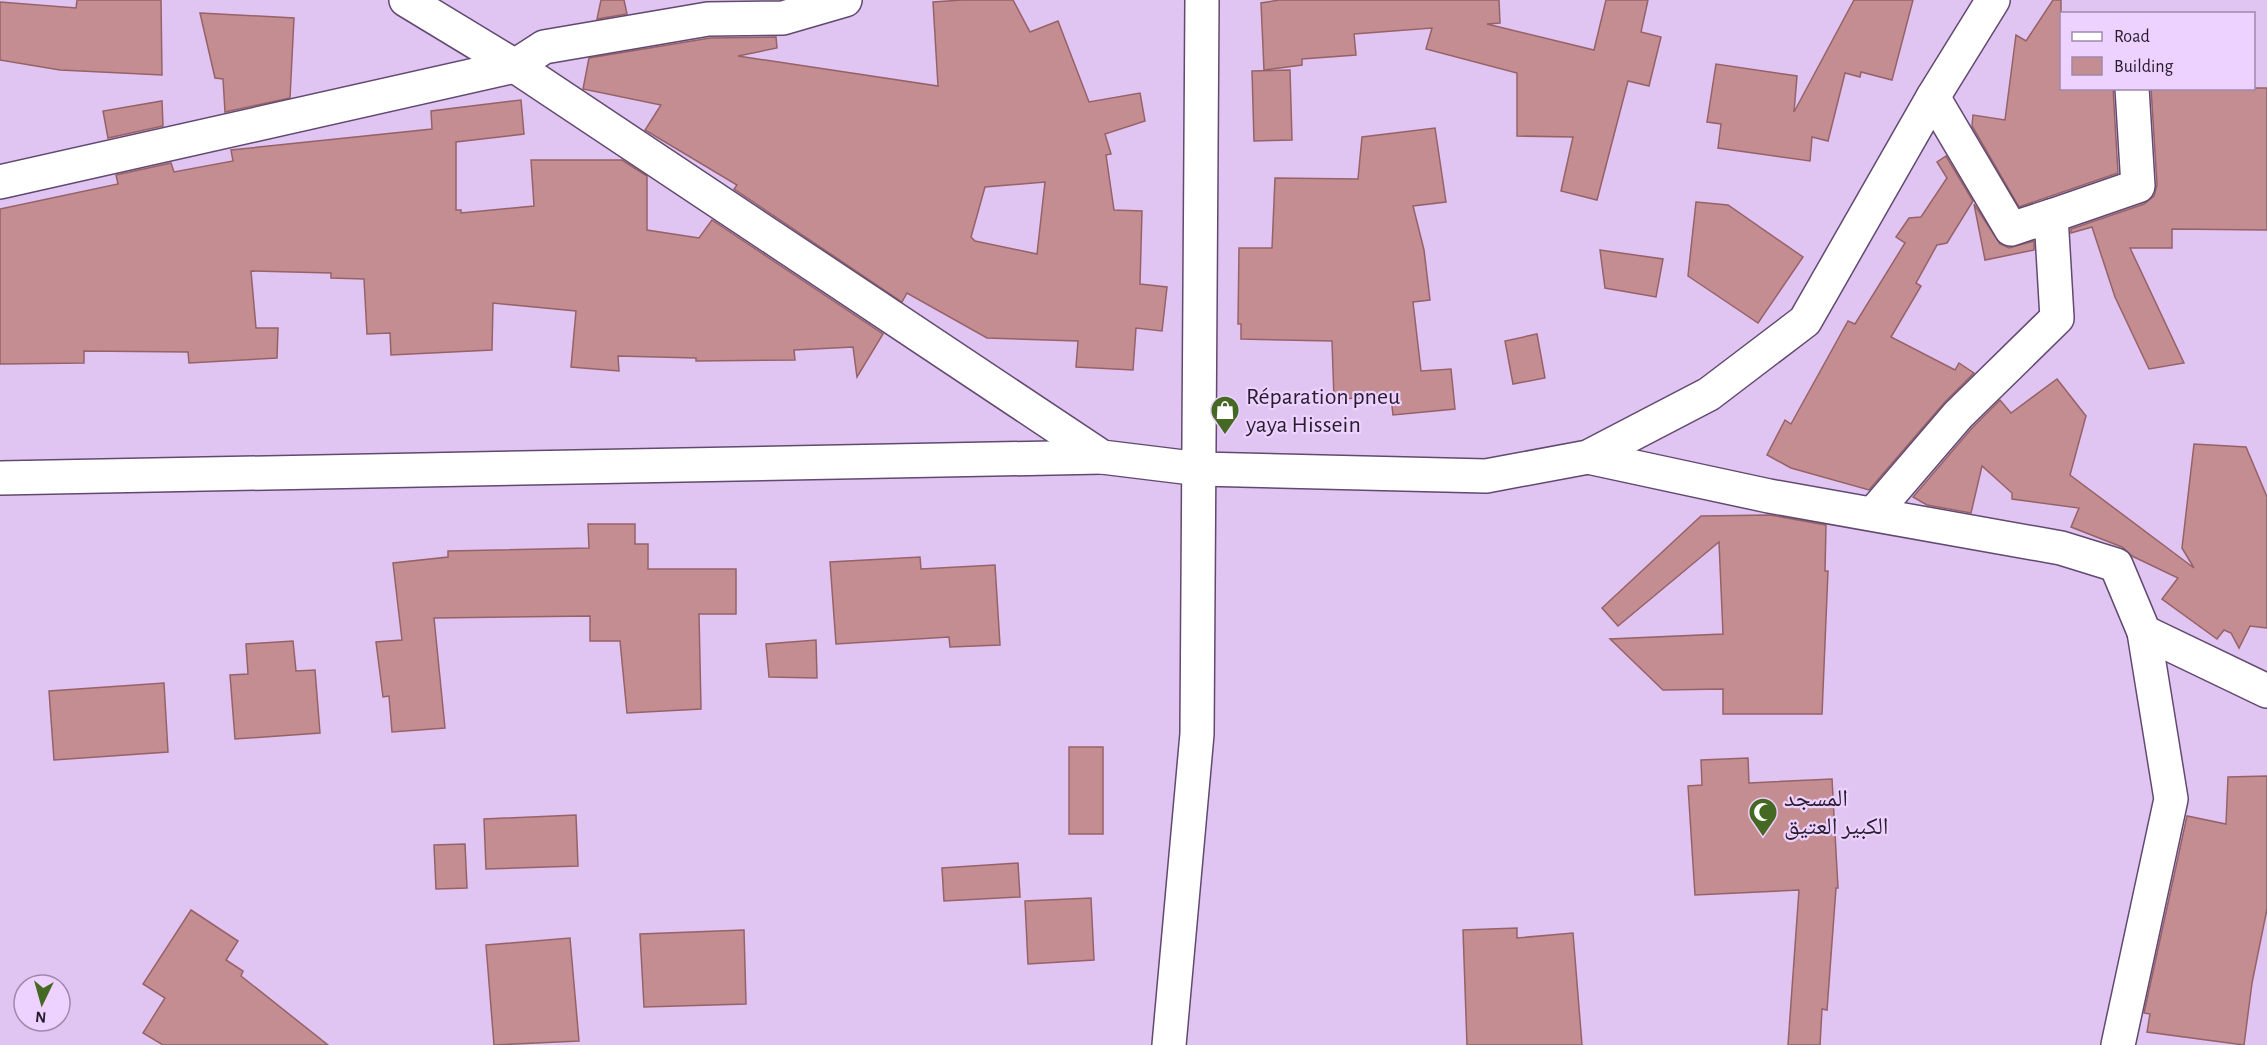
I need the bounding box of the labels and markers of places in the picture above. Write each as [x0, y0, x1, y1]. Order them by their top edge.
place label: Réparation pneu yaya Hissein [1245, 385, 1400, 437]
shop icon: Réparation pneu yaya Hissein [1209, 394, 1241, 436]
place label: المسجد الكبير العتيق [1784, 787, 1889, 840]
mosque icon: المسجد الكبير العتيق [1747, 796, 1779, 838]

